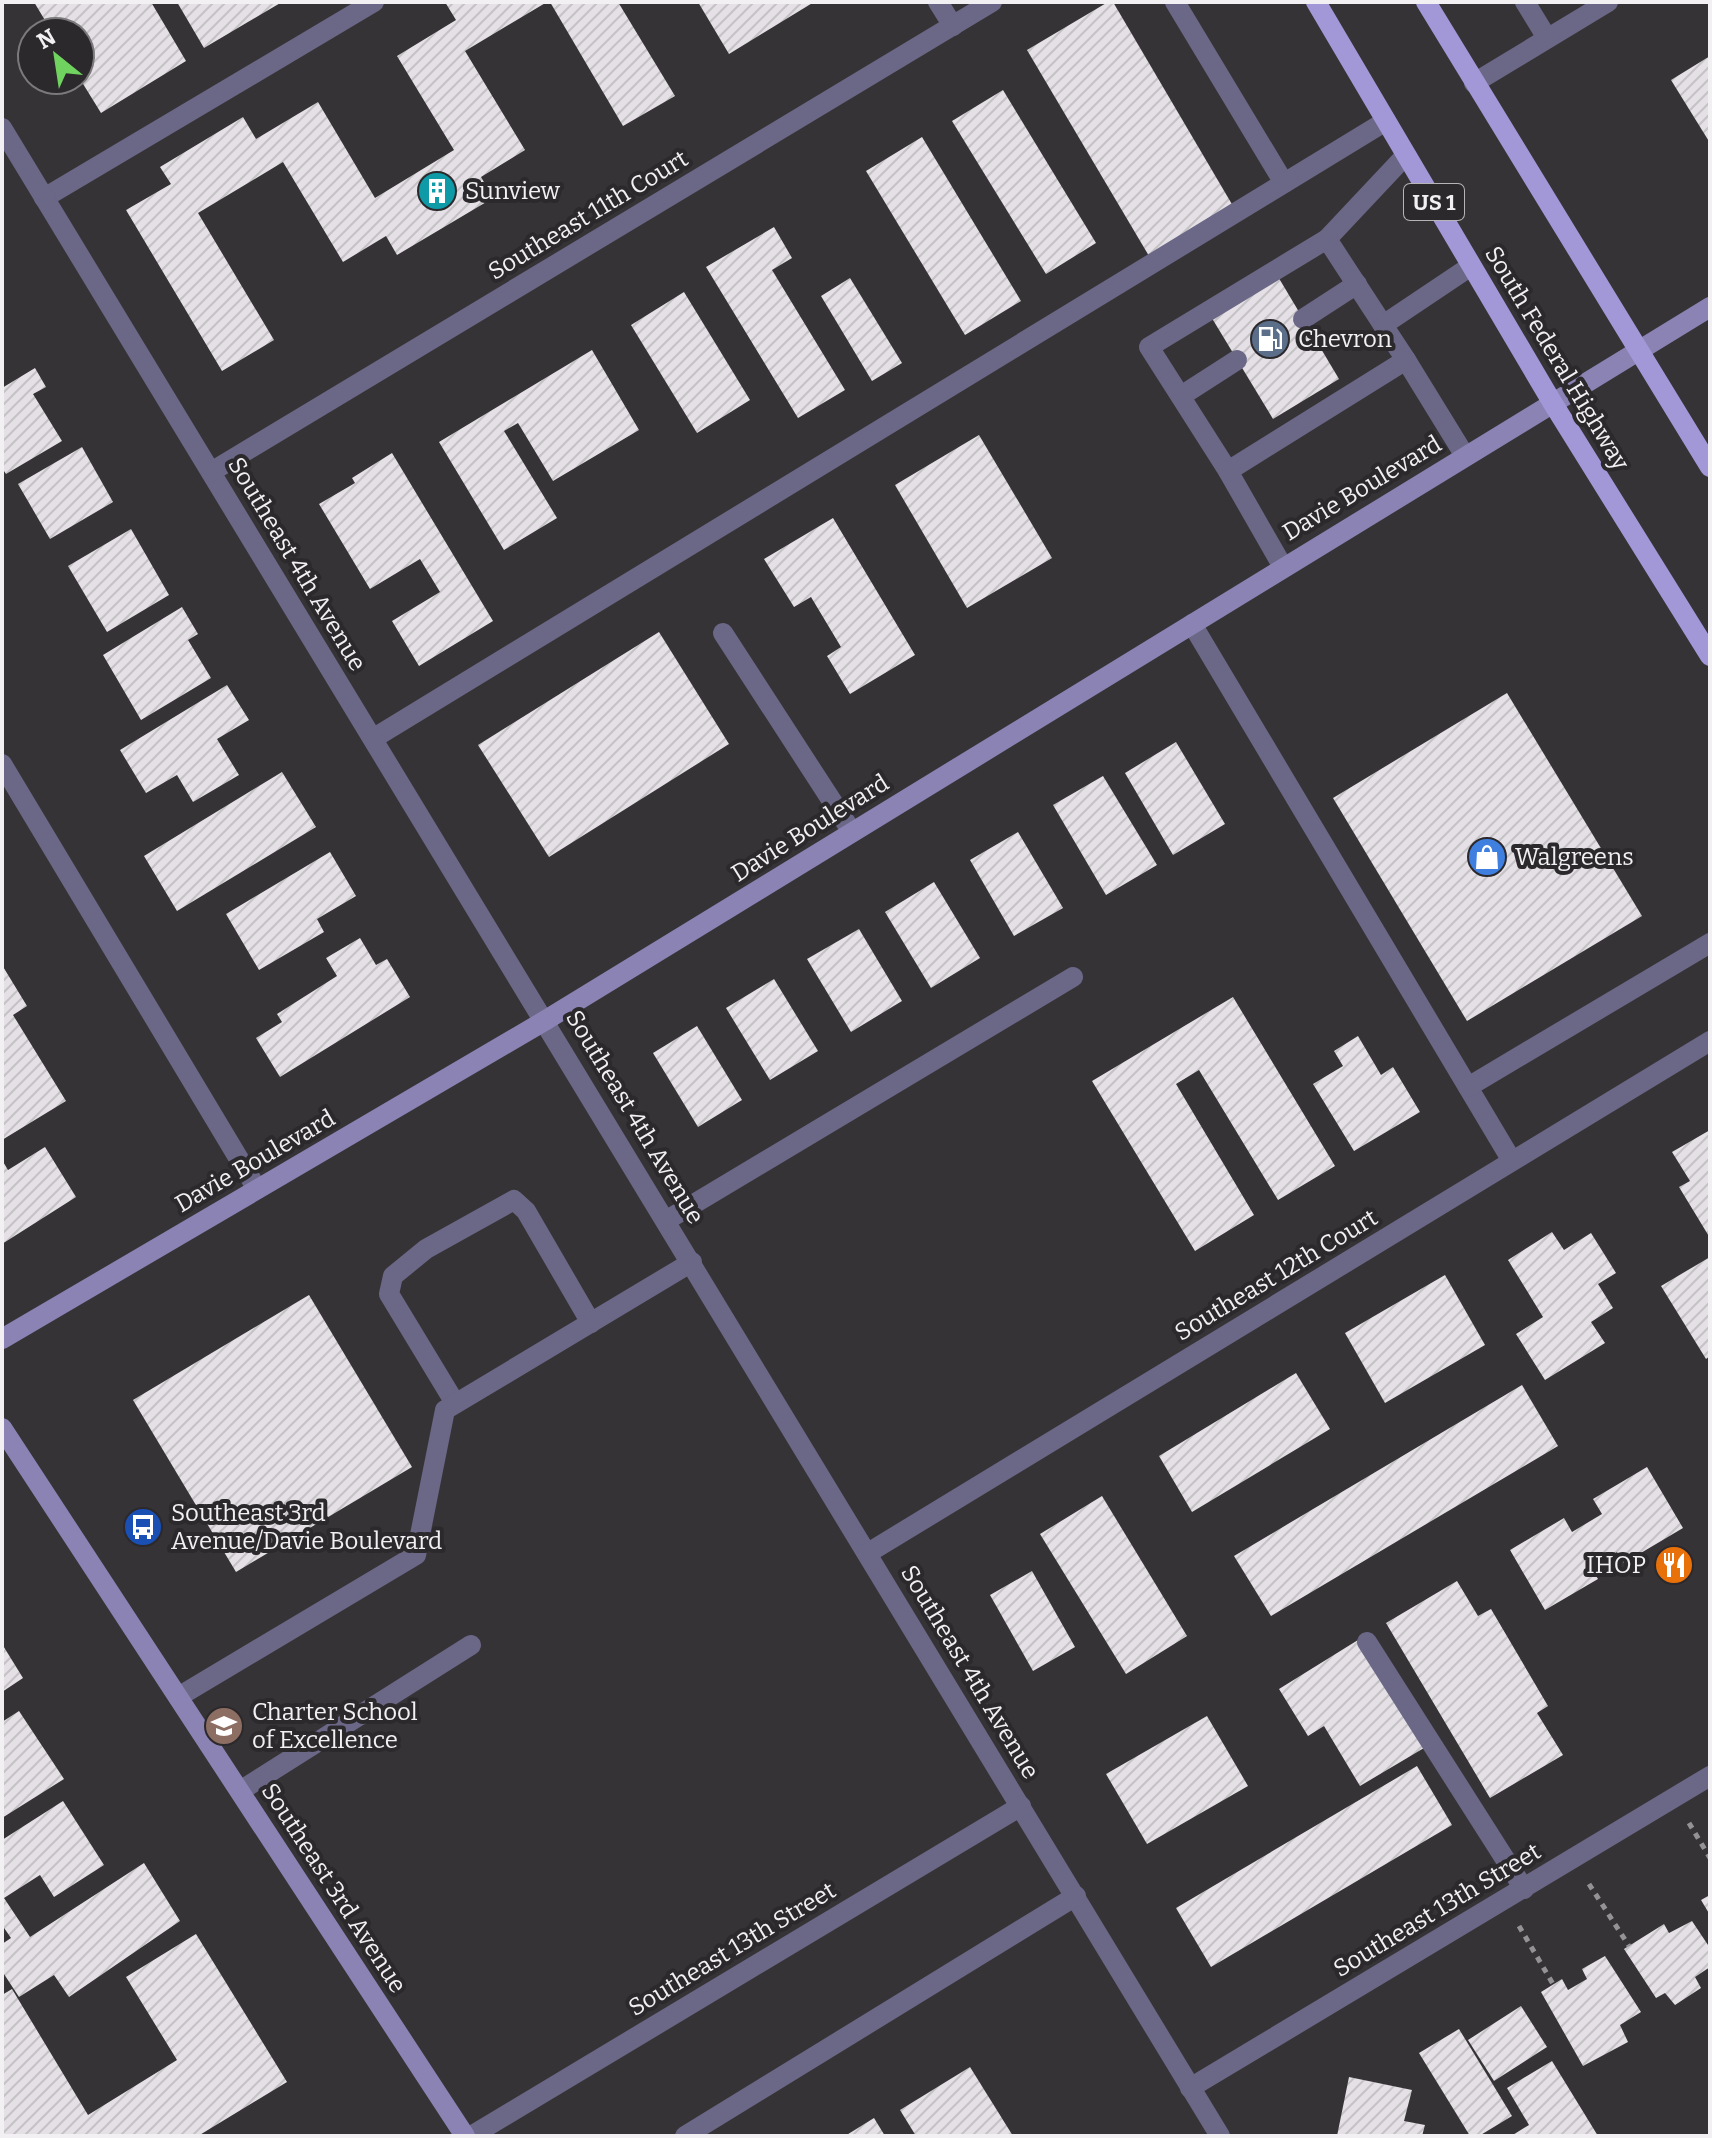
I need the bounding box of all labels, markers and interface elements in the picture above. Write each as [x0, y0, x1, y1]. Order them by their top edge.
north arrow [16, 16, 96, 96]
text: N [32, 23, 60, 55]
street label: Southeast 11th Court [483, 144, 693, 286]
building icon: Sunview [416, 170, 458, 212]
place label: Sunview [465, 177, 561, 205]
road number: US 1 [1404, 184, 1464, 220]
street label: South Federal Highway [1479, 241, 1635, 475]
fuel station icon: Chevron [1249, 318, 1291, 360]
place label: Chevron [1298, 325, 1392, 353]
street label: Davie Boulevard [1278, 430, 1446, 546]
street label: Southeast 4th Avenue [222, 452, 372, 676]
street label: Davie Boulevard [726, 768, 894, 888]
shop icon: Walgreens [1466, 836, 1508, 878]
place label: Walgreens [1515, 843, 1634, 871]
street label: Southeast 4th Avenue [560, 1005, 710, 1229]
street label: Davie Boulevard [170, 1104, 340, 1218]
street label: Southeast 12th Court [1170, 1203, 1383, 1347]
place label: Southeast 3rd Avenue/Davie Boulevard [171, 1499, 442, 1555]
bus stop icon: Southeast 3rd Avenue/Davie Boulevard [122, 1506, 164, 1548]
restaurant icon: IHOP [1653, 1544, 1695, 1586]
place label: IHOP [1586, 1551, 1646, 1579]
street label: Southeast 4th Avenue [895, 1560, 1045, 1784]
place label: Charter School of Excellence [252, 1698, 418, 1754]
school or university icon: Charter School of Excellence [203, 1705, 245, 1747]
street label: Southeast 3rd Avenue [256, 1778, 412, 1998]
street label: Southeast 13th Street [1328, 1837, 1546, 1983]
street label: Southeast 13th Street [623, 1876, 841, 2022]

